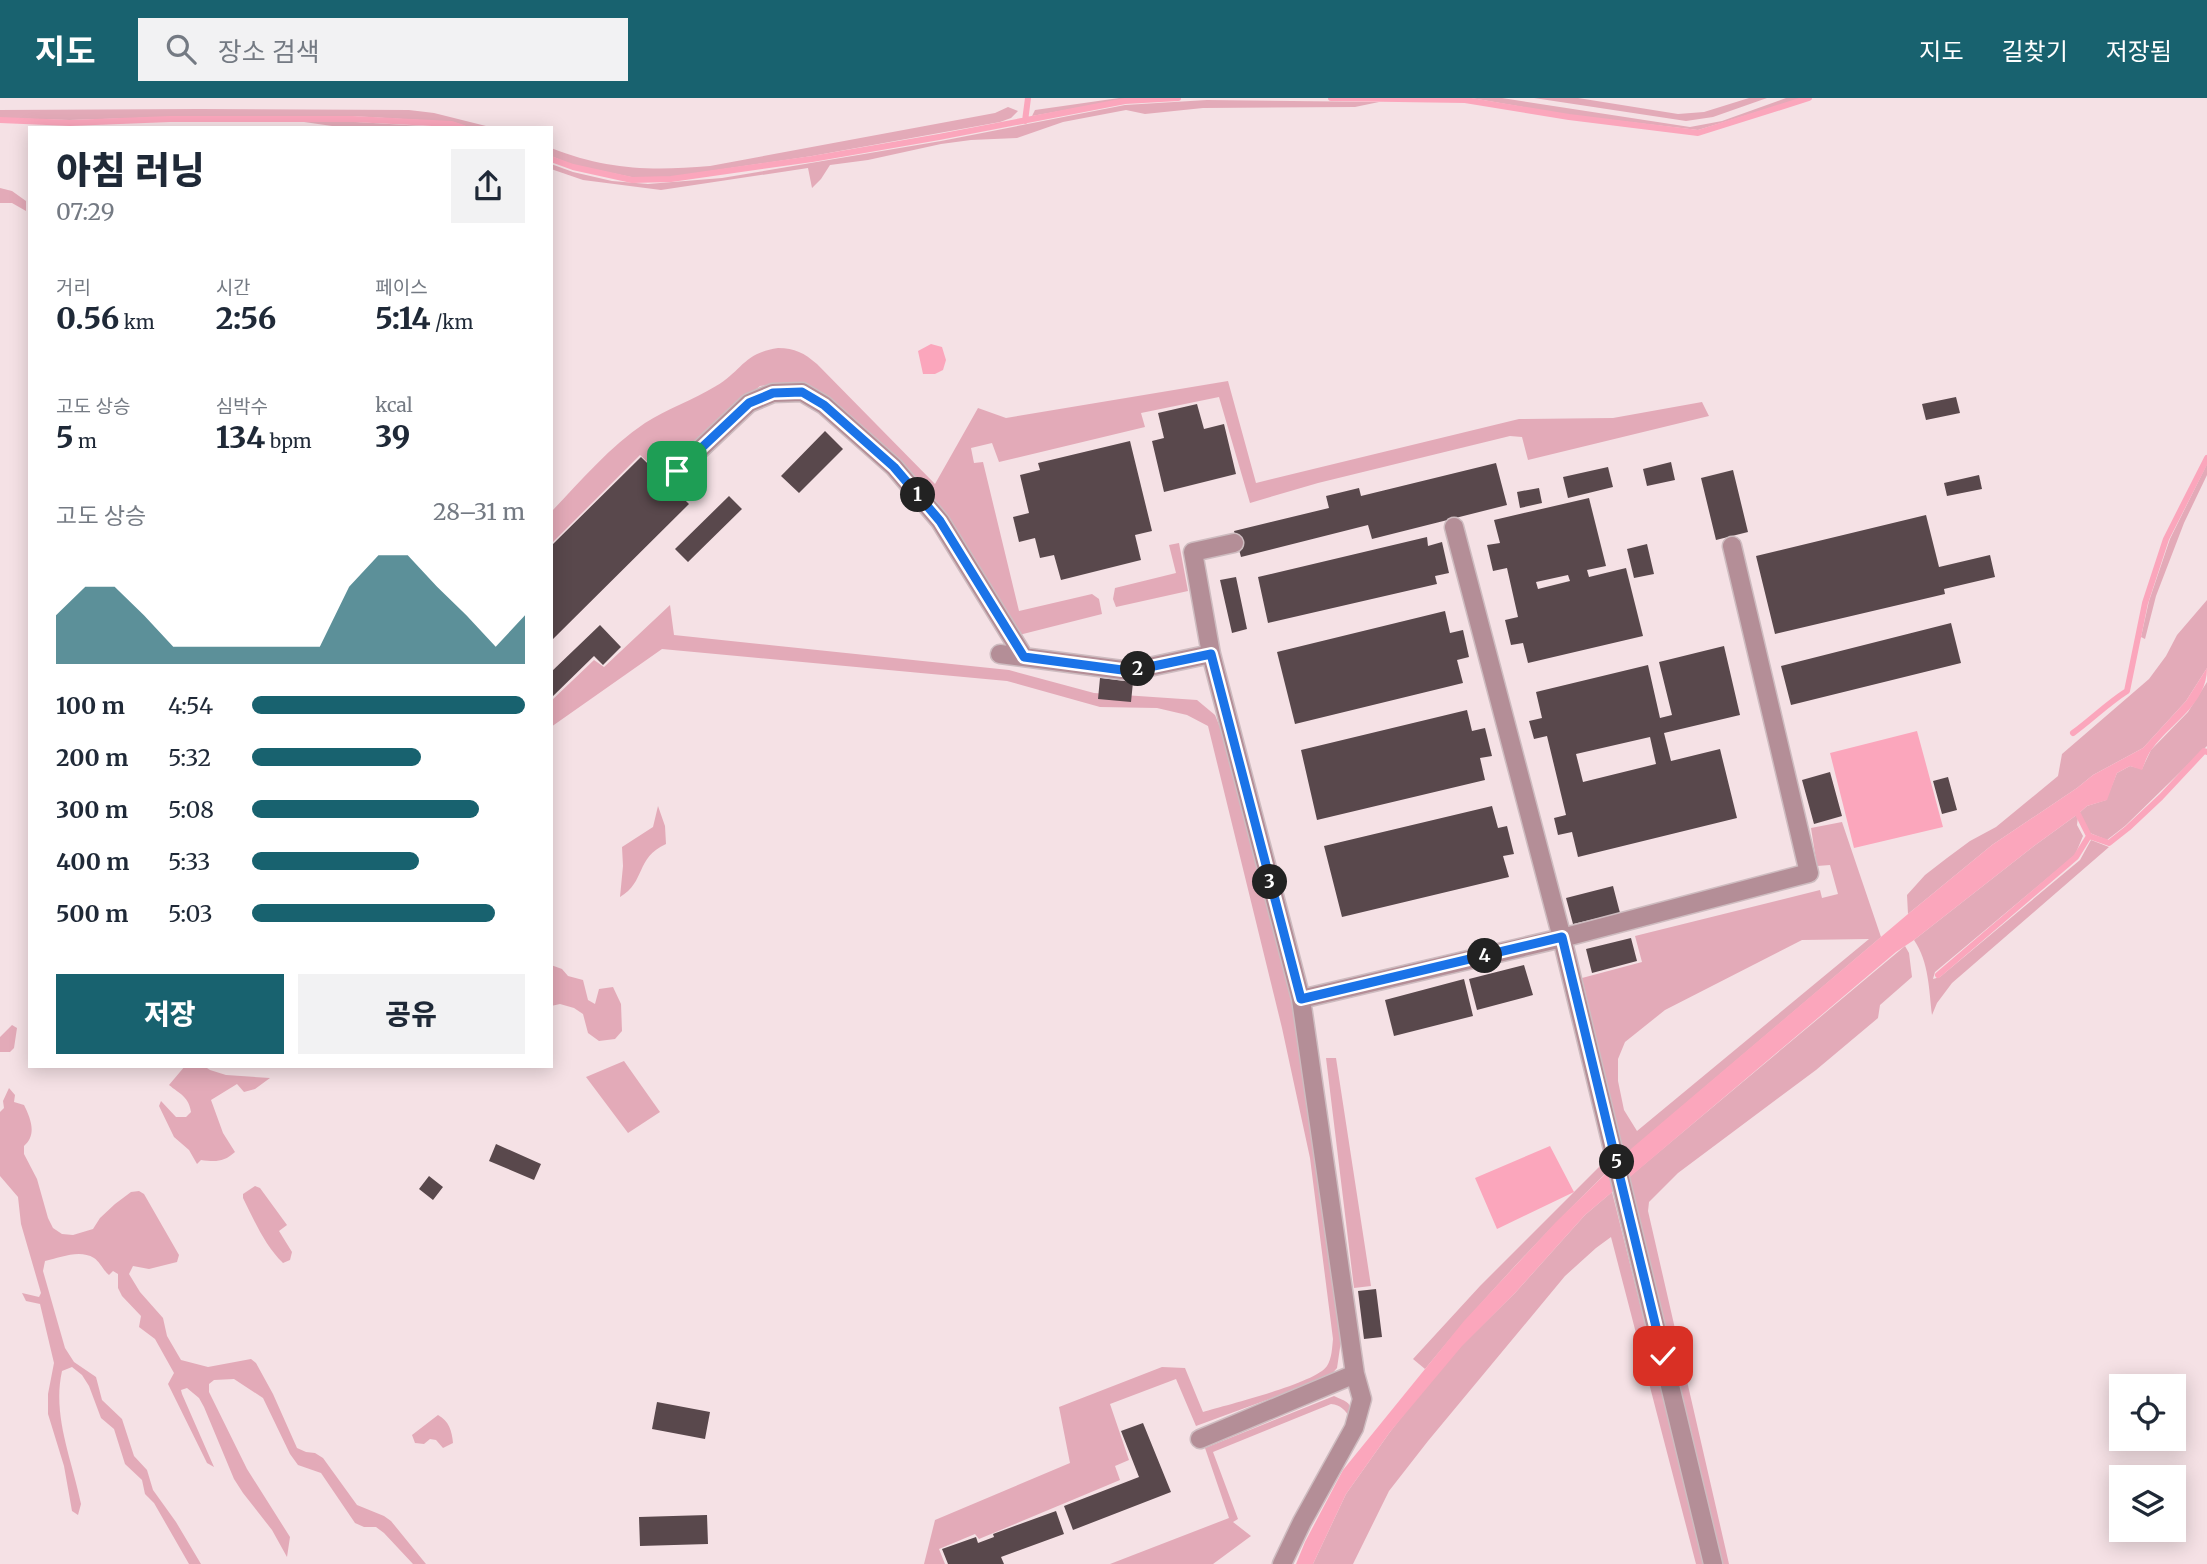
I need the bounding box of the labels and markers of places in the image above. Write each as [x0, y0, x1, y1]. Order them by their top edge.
pin [647, 441, 707, 501]
pin: 1 [900, 478, 936, 512]
pin: 2 [1120, 652, 1156, 686]
pin: 3 [1252, 864, 1288, 900]
pin: 4 [1468, 938, 1502, 974]
pin: 5 [1600, 1144, 1634, 1180]
pin [1633, 1326, 1693, 1386]

